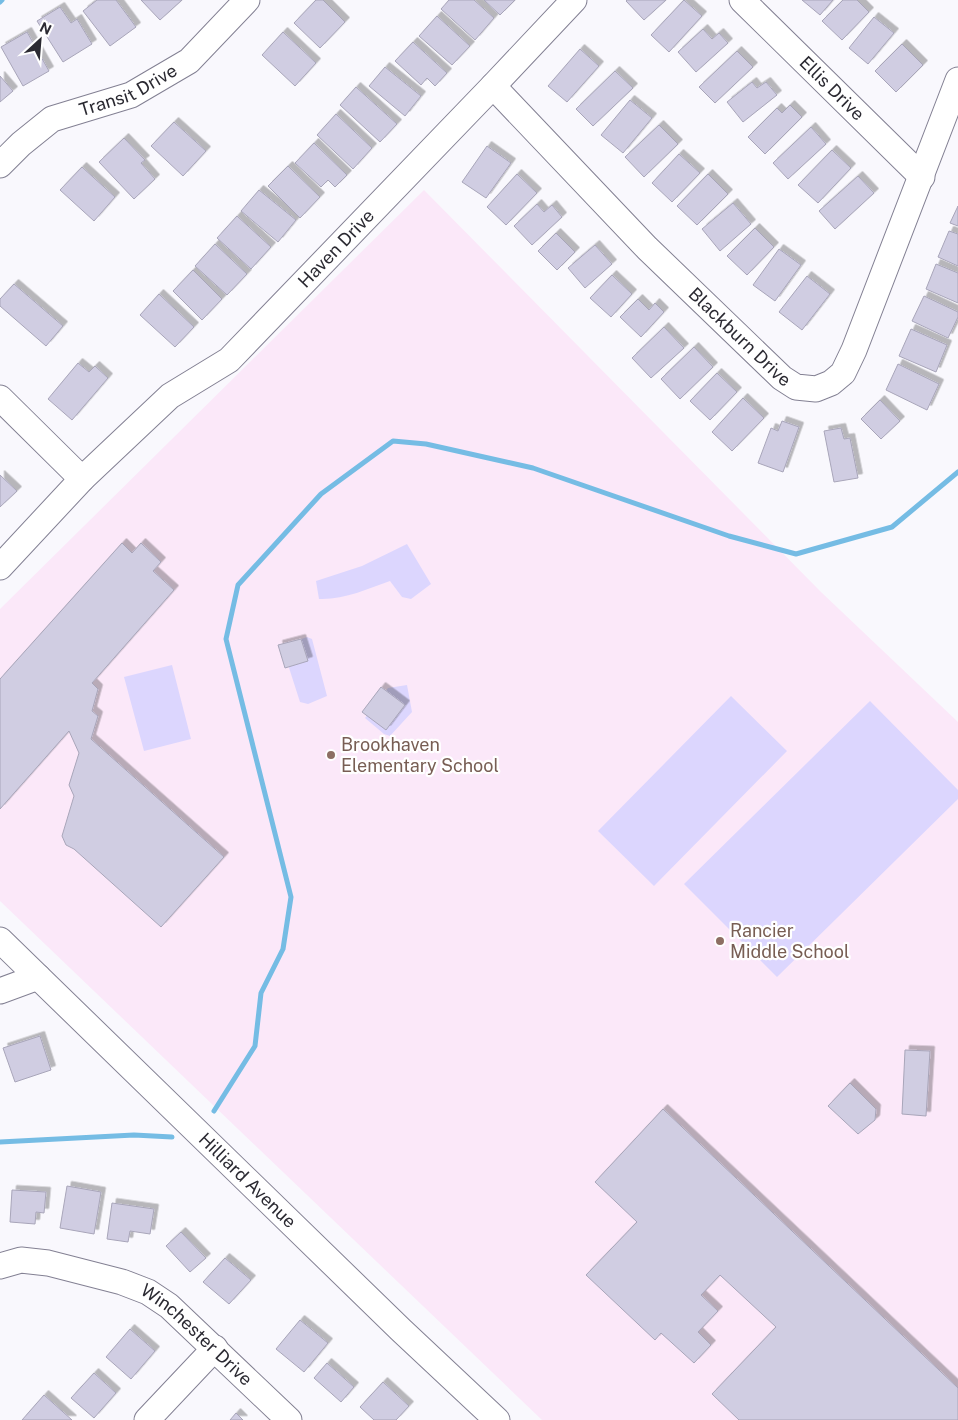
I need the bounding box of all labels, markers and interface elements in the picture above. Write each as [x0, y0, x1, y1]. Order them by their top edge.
north arrow [15, 15, 65, 65]
text: N [37, 19, 54, 38]
street label: Ellis Drive [795, 52, 869, 124]
street label: Transit Drive [76, 59, 180, 120]
street label: Haven Drive [294, 205, 378, 292]
street label: Blackburn Drive [685, 283, 794, 391]
place label: Brookhaven Elementary School [341, 734, 499, 776]
marker: Brookhaven Elementary School [325, 749, 337, 761]
place label: Rancier Middle School [730, 920, 849, 962]
marker: Rancier Middle School [714, 935, 726, 947]
street label: Hilliard Avenue [195, 1128, 301, 1232]
street label: Winchester Drive [137, 1279, 257, 1390]

